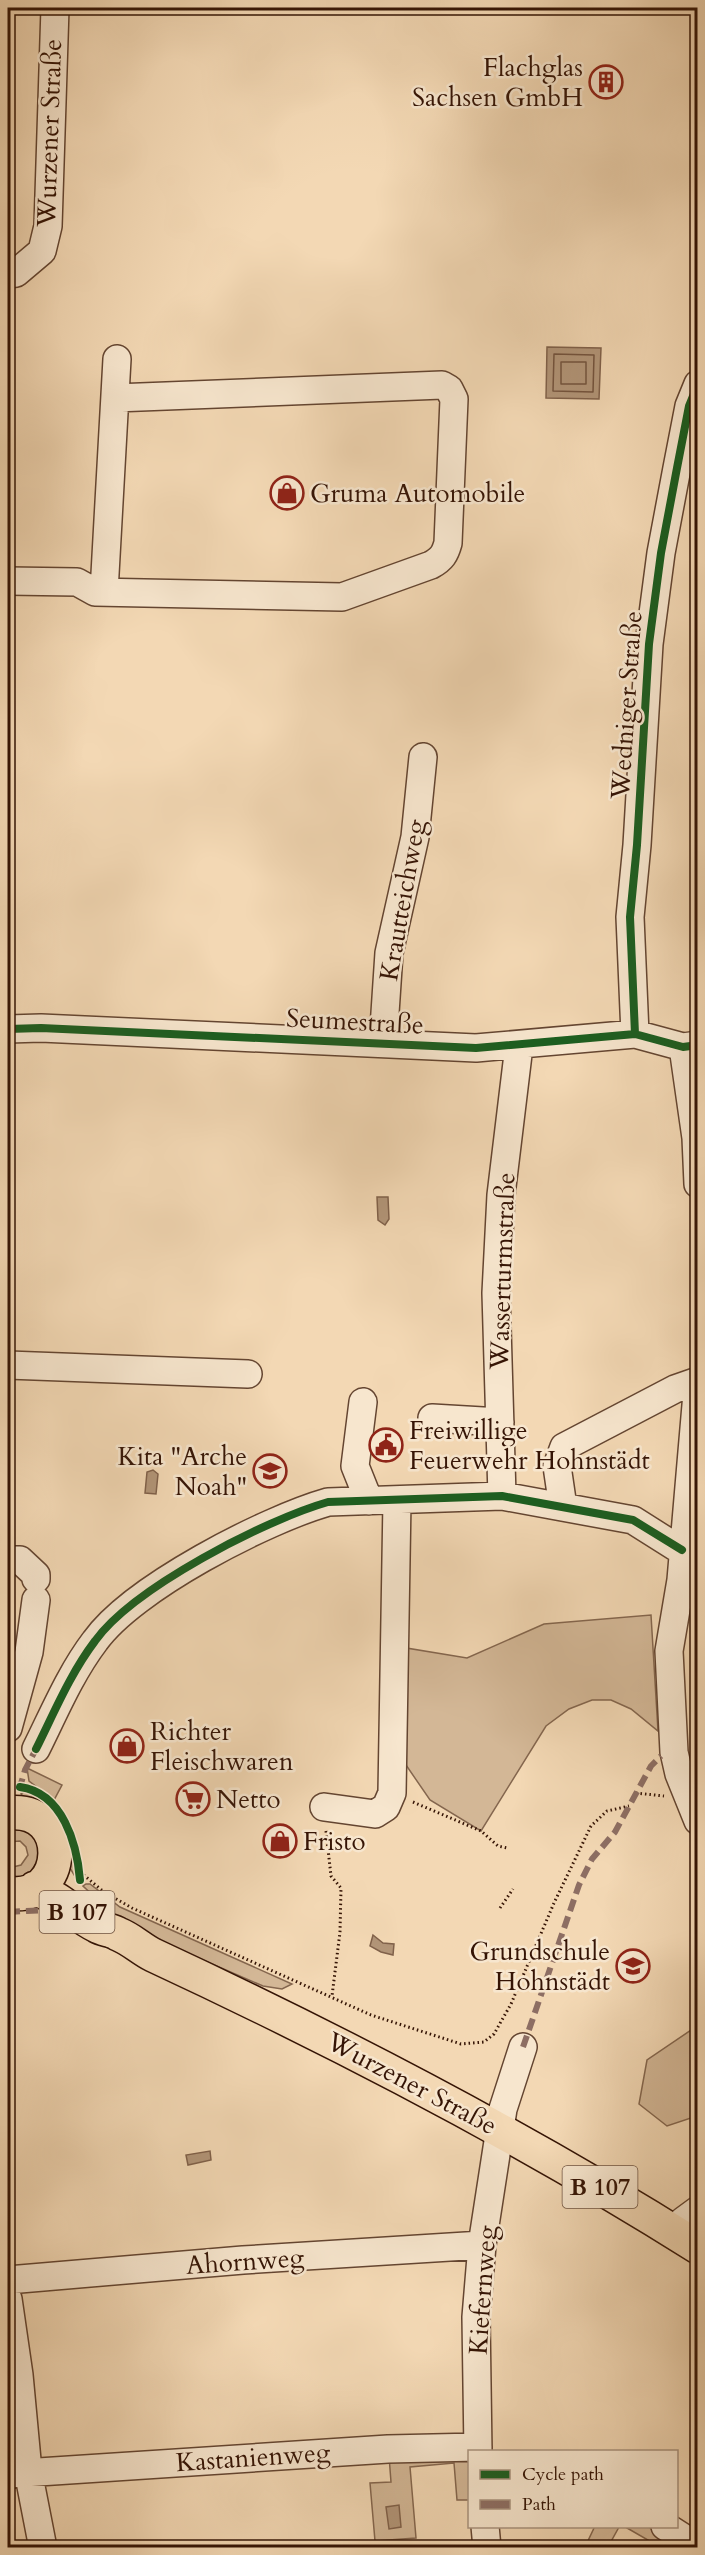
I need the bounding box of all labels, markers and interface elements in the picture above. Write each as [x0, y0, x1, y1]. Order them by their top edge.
street label: Wurzener Straße [29, 38, 70, 229]
place label: Flachglas Sachsen GmbH [412, 50, 583, 115]
building icon: Flachglas Sachsen GmbH [588, 64, 624, 100]
shop icon: Gruma Automobile [269, 475, 305, 511]
place label: Gruma Automobile [310, 476, 525, 511]
street label: Wedniger Straße [602, 610, 651, 801]
street label: Krautteichweg [371, 816, 434, 984]
street label: Seumestraße [285, 1000, 425, 1043]
street label: Wasserturmstraße [482, 1172, 523, 1371]
place label: Freiwillige Feuerwehr Hohnstädt [409, 1413, 650, 1478]
public building icon: Freiwillige Feuerwehr Hohnstädt [368, 1427, 404, 1463]
place label: Kita "Arche Noah" [117, 1439, 247, 1504]
school or university icon: Kita "Arche Noah" [252, 1453, 288, 1489]
place label: Richter Fleischwaren [150, 1714, 294, 1779]
shop icon: Richter Fleischwaren [109, 1728, 145, 1764]
supermarket icon: Netto [175, 1781, 211, 1817]
place label: Netto [216, 1782, 280, 1817]
shop icon: Fristo [262, 1823, 298, 1859]
place label: Fristo [303, 1824, 366, 1859]
road number: B 107 [40, 1891, 115, 1933]
place label: Grundschule Hohnstädt [470, 1934, 610, 1999]
school or university icon: Grundschule Hohnstädt [615, 1948, 651, 1984]
street label: Wurzener Straße [320, 2023, 503, 2143]
road number: B 107 [562, 2166, 638, 2208]
street label: Kiefernweg [461, 2224, 505, 2356]
street label: Ahornweg [185, 2240, 306, 2283]
street label: Kastanienweg [175, 2435, 332, 2480]
legend [468, 2450, 678, 2528]
text: Cycle path [522, 2462, 604, 2487]
text: Path [522, 2492, 556, 2517]

